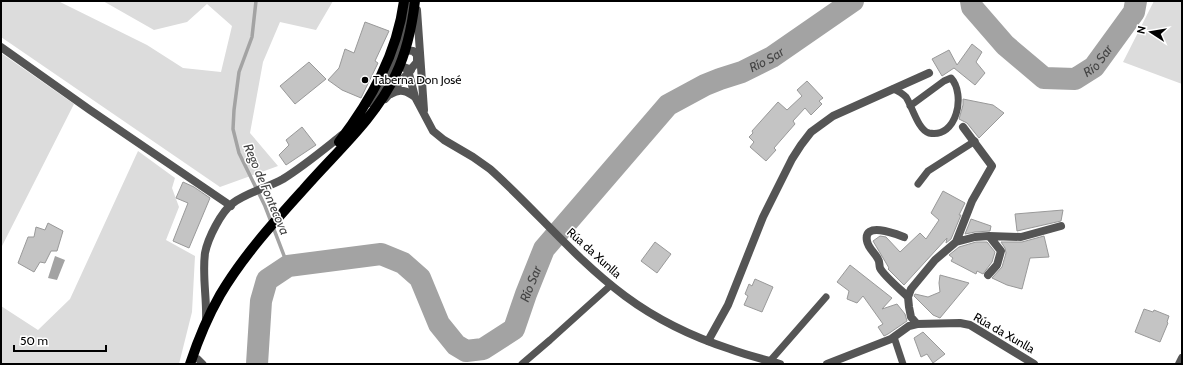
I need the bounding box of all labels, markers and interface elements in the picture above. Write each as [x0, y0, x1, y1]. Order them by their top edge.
north arrow [1131, 12, 1171, 52]
text: N [1134, 25, 1149, 35]
water label: Río Sar [1080, 41, 1116, 80]
water label: Río Sar [746, 43, 788, 75]
place label: Taberna Don José [373, 72, 461, 87]
marker: Taberna Don José [360, 75, 370, 85]
water label: Rego de Fontecova [241, 141, 293, 237]
street label: Rúa da Xunlla [564, 224, 625, 281]
water label: Río Sar [516, 262, 545, 304]
street label: Rúa da Xunlla [971, 309, 1038, 356]
scale bar [14, 327, 106, 353]
text: 50 m [20, 333, 48, 348]

